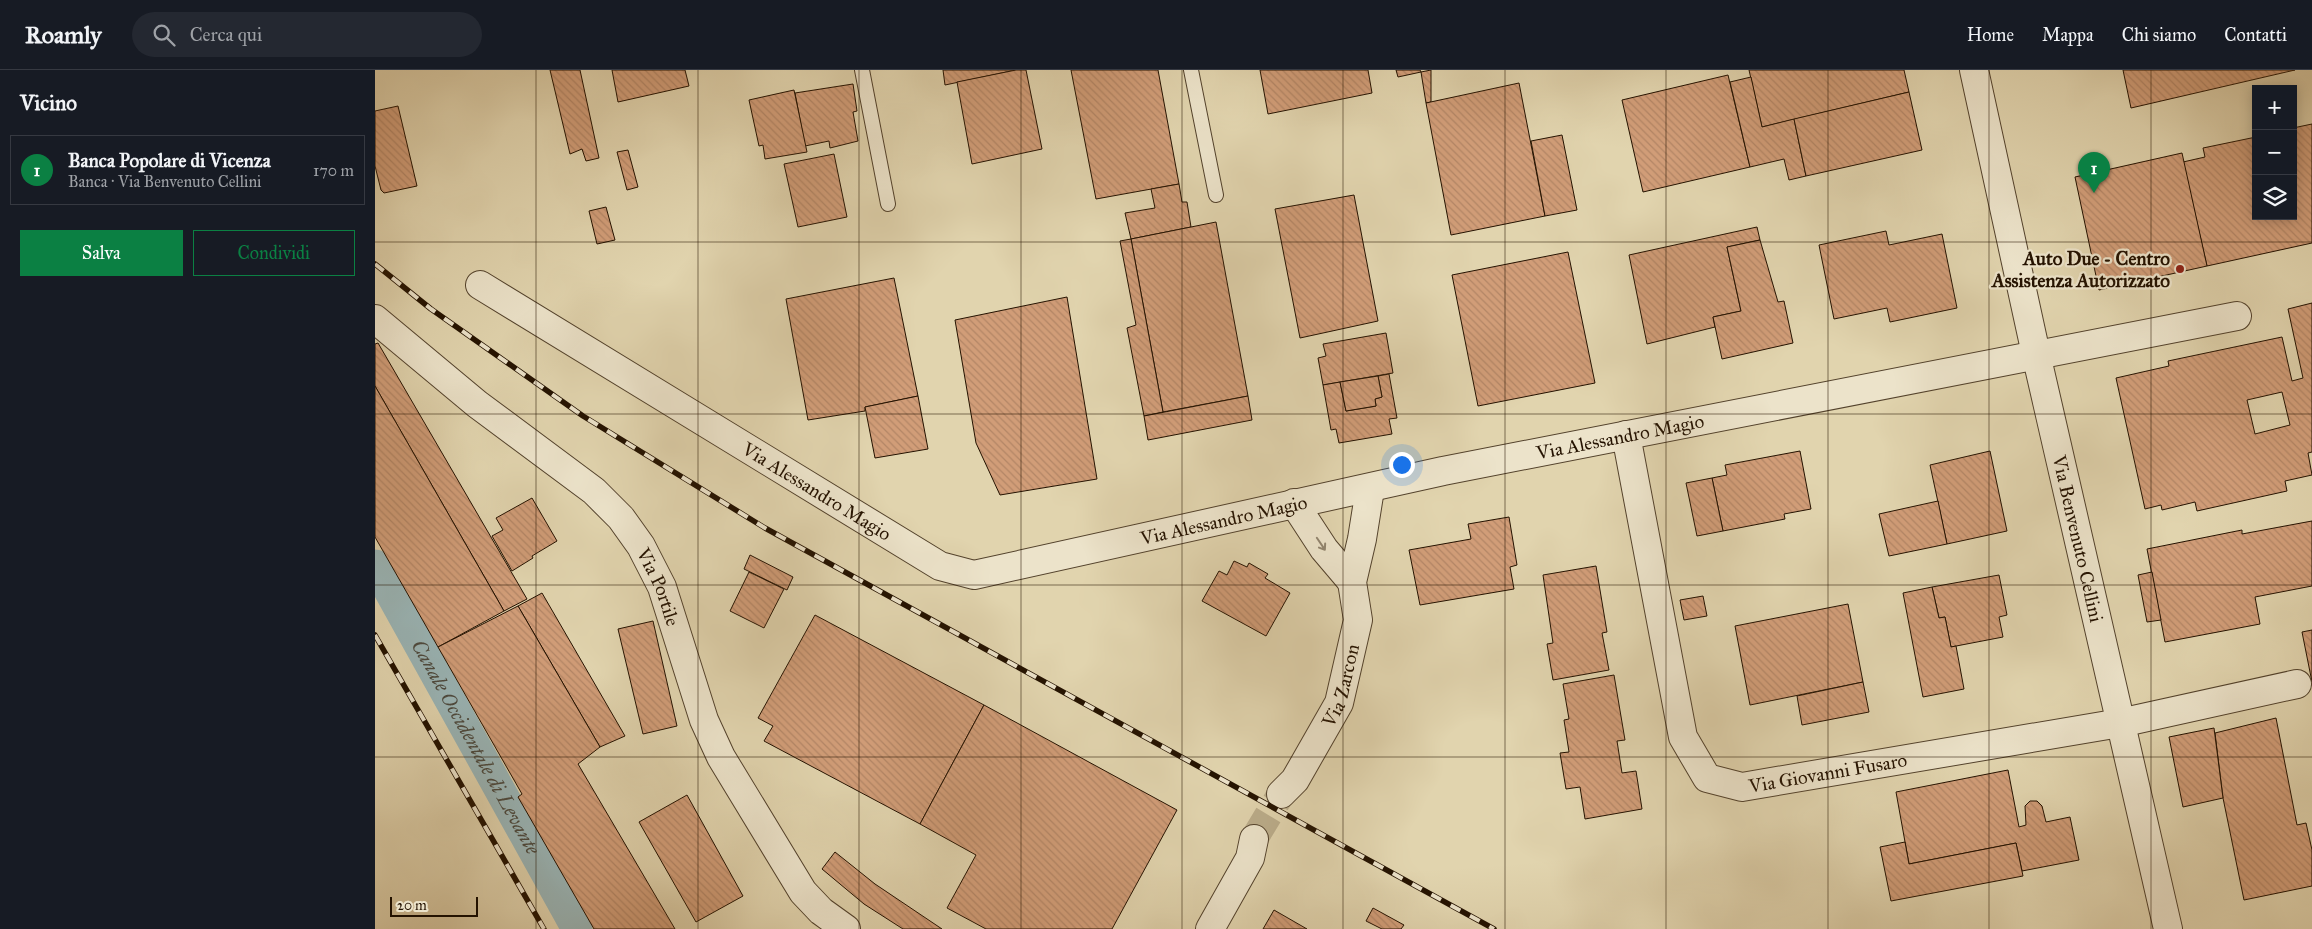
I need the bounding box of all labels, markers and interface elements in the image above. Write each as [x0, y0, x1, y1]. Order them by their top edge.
search box [132, 12, 482, 57]
text: Roamly [25, 20, 102, 50]
icon: search [150, 21, 178, 49]
text: Cerca qui [190, 23, 262, 46]
text: Home [1967, 24, 2014, 46]
text: Mappa [2042, 24, 2094, 46]
text: Chi siamo [2122, 24, 2196, 46]
text: Contatti [2224, 24, 2287, 46]
map controls [2252, 85, 2297, 220]
button: + [2252, 85, 2297, 130]
text: Vicino [20, 90, 77, 116]
button: − [2252, 130, 2297, 175]
text: Banca Popolare di Vicenza [68, 149, 271, 172]
pin: 1 [2078, 152, 2110, 193]
text: 1 [34, 161, 40, 180]
text: 170 m [313, 161, 354, 180]
text: Banca · Via Benvenuto Cellini [68, 172, 261, 191]
button: layers [2252, 175, 2297, 220]
button: Salva [20, 230, 183, 276]
button: Condividi [193, 230, 355, 276]
place label: Auto Due - Centro Assistenza Autorizzato [1990, 247, 2170, 292]
marker: Auto Due - Centro Assistenza Autorizzato [2174, 263, 2186, 275]
street label: Via Alessandro Magio [1533, 409, 1706, 464]
street label: Via Alessandro Magio [738, 436, 896, 545]
your location [1389, 452, 1415, 478]
street label: Via Benvenuto Cellini [2048, 452, 2109, 624]
street label: Via Alessandro Magio [1137, 490, 1310, 550]
one-way arrow [1316, 537, 1326, 551]
street label: Via Portile [632, 543, 685, 629]
water label: Canale Occidentale di Levante [407, 635, 545, 859]
street label: Via Zarcon [1316, 642, 1364, 732]
street label: Via Giovanni Fusaro [1746, 748, 1909, 797]
scale bar [390, 894, 477, 917]
text: 20 m [397, 897, 427, 914]

